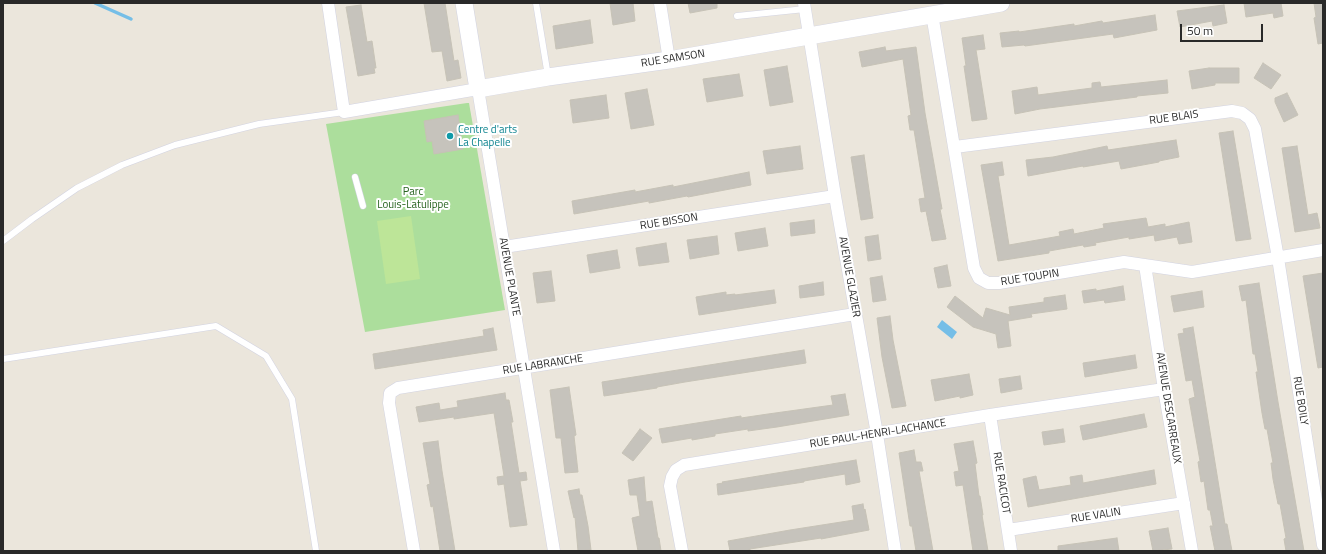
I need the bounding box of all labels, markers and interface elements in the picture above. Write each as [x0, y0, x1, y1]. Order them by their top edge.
scale bar [1182, 16, 1265, 42]
text: 50 m [1187, 21, 1213, 40]
street label: RUE SAMSON [640, 47, 706, 71]
street label: RUE BLAIS [1149, 108, 1199, 128]
place label: Centre d'arts La Chapelle [458, 123, 517, 149]
marker: Centre d'arts La Chapelle [445, 131, 455, 141]
park label: Parc Louis-Latulippe [377, 185, 449, 211]
street label: RUE BISSON [639, 211, 699, 233]
street label: AVENUE GLAZIER [835, 236, 863, 318]
street label: AVENUE PLANTE [496, 237, 522, 317]
street label: RUE TOUPIN [1000, 267, 1060, 289]
street label: AVENUE DESCARREAUX [1153, 351, 1183, 465]
street label: RUE LABRANCHE [502, 352, 584, 378]
street label: RUE BOILY [1290, 376, 1310, 426]
street label: RUE PAUL-HENRI-LACHANCE [809, 417, 947, 451]
street label: RUE RACICOT [990, 451, 1012, 515]
street label: RUE VALIN [1070, 506, 1122, 526]

